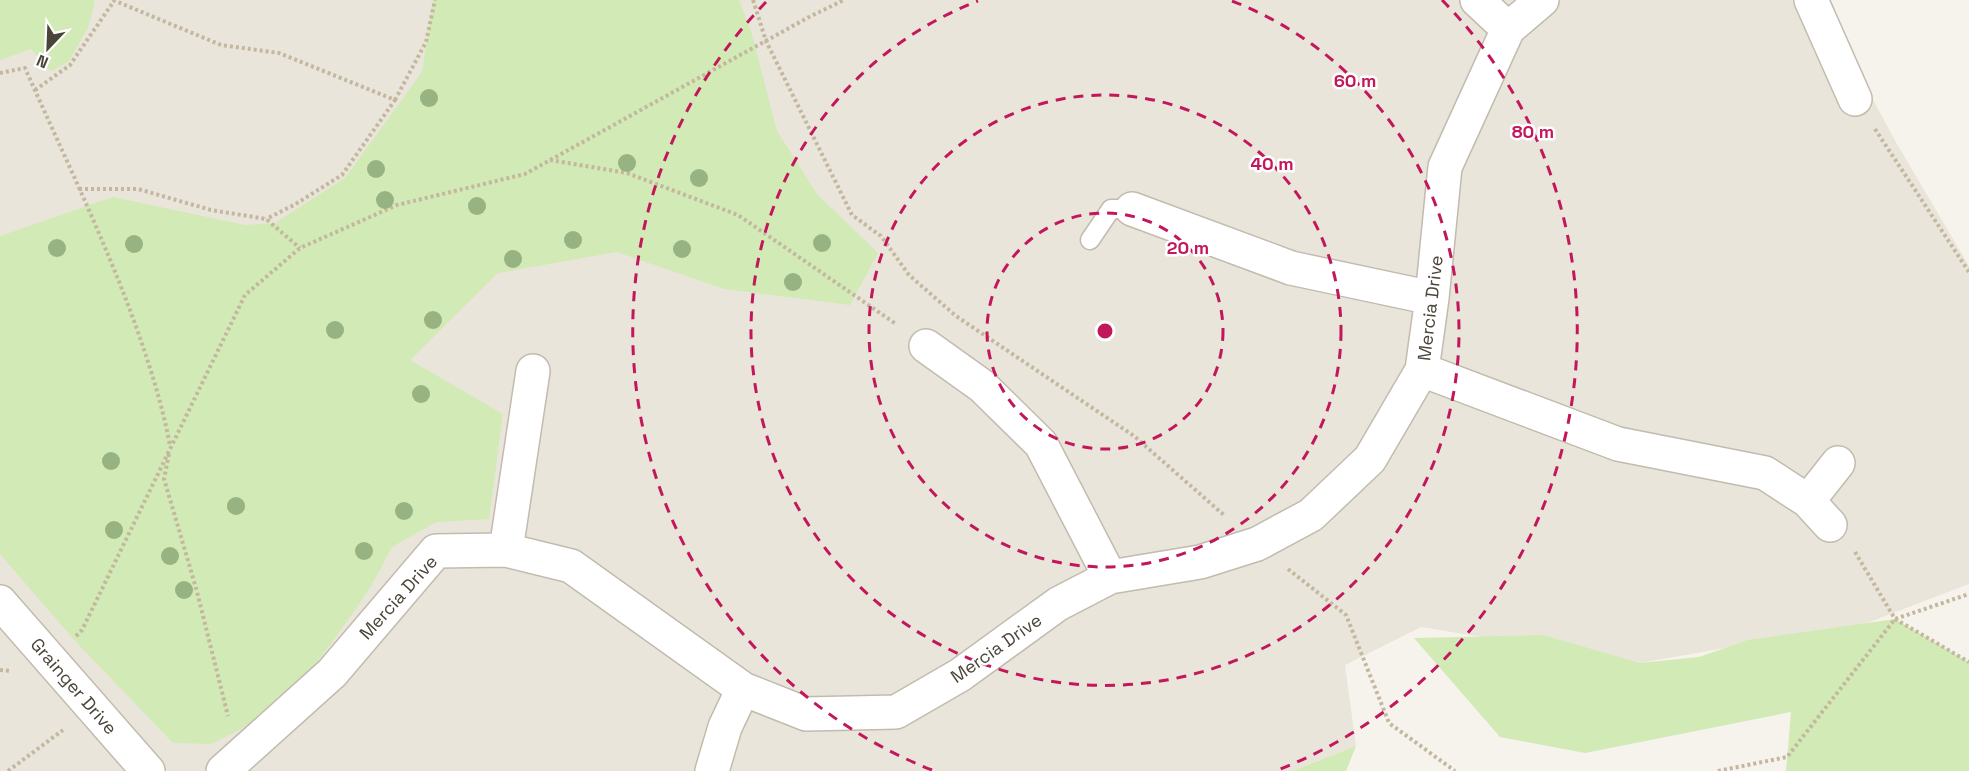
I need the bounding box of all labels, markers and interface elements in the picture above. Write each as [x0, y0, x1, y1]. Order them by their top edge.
north arrow [18, 18, 78, 78]
text: N [33, 50, 51, 73]
text: 60 m [1334, 69, 1376, 92]
text: 80 m [1512, 120, 1554, 143]
text: 40 m [1250, 152, 1294, 175]
text: 20 m [1167, 236, 1209, 259]
street label: Mercia Drive [1412, 254, 1448, 362]
centre of rings [1095, 321, 1115, 341]
street label: Mercia Drive [354, 550, 442, 644]
street label: Mercia Drive [946, 608, 1046, 688]
street label: Grainger Drive [26, 633, 122, 739]

